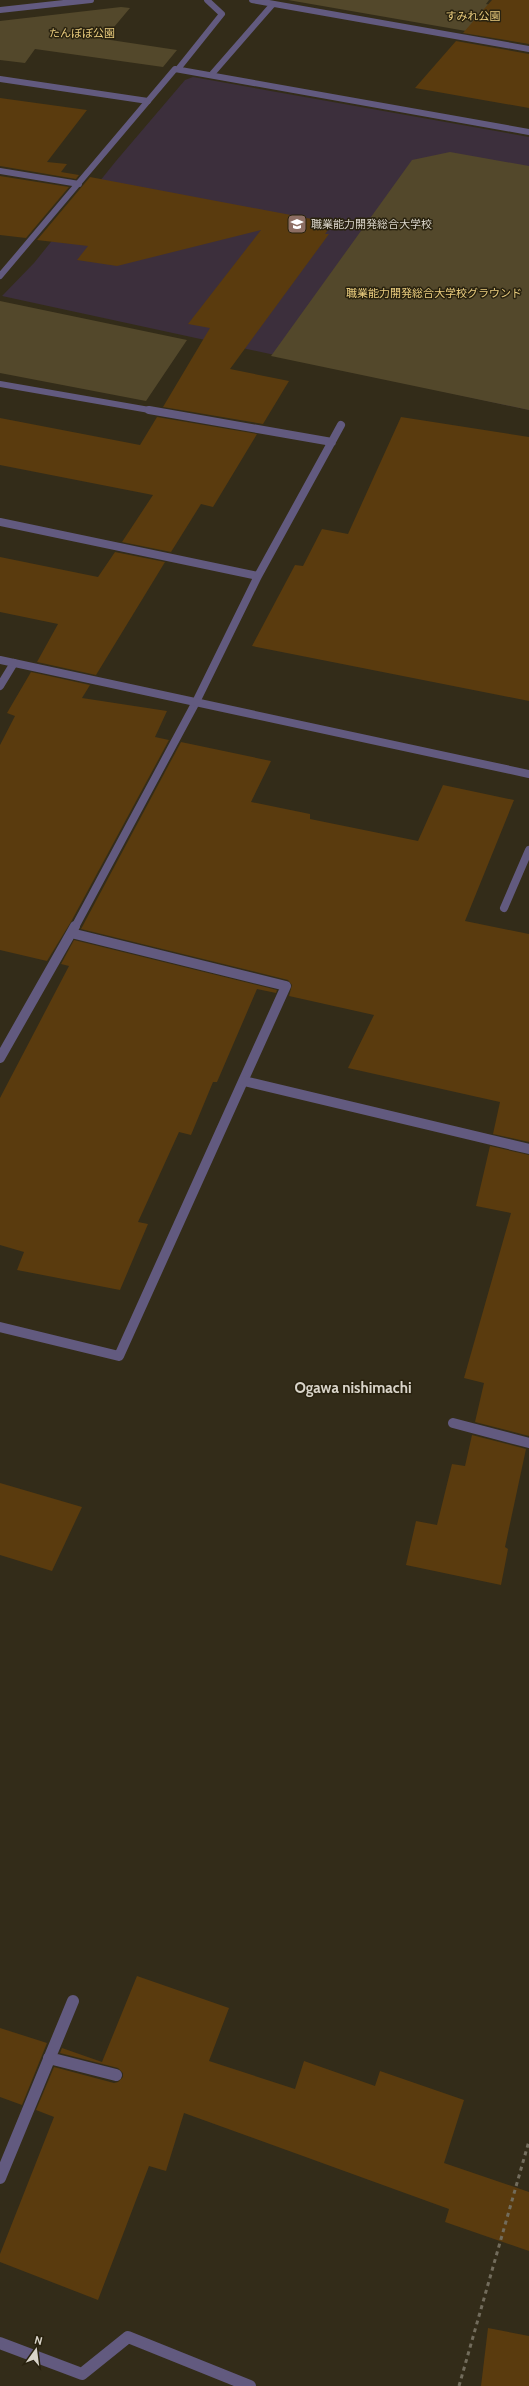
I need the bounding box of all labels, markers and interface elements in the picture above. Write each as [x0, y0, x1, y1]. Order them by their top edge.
park label: すみれ公園 [446, 9, 501, 23]
park label: たんぽぽ公園 [49, 26, 115, 40]
school or university icon: 職業能力開発総合大学校 [286, 213, 308, 235]
place label: 職業能力開発総合大学校 [311, 217, 432, 231]
park label: 職業能力開発総合大学校グラウンド [346, 286, 522, 300]
district label: Ogawa nishimachi [294, 1379, 412, 1397]
north arrow [16, 2330, 56, 2370]
text: N [33, 2333, 44, 2348]

